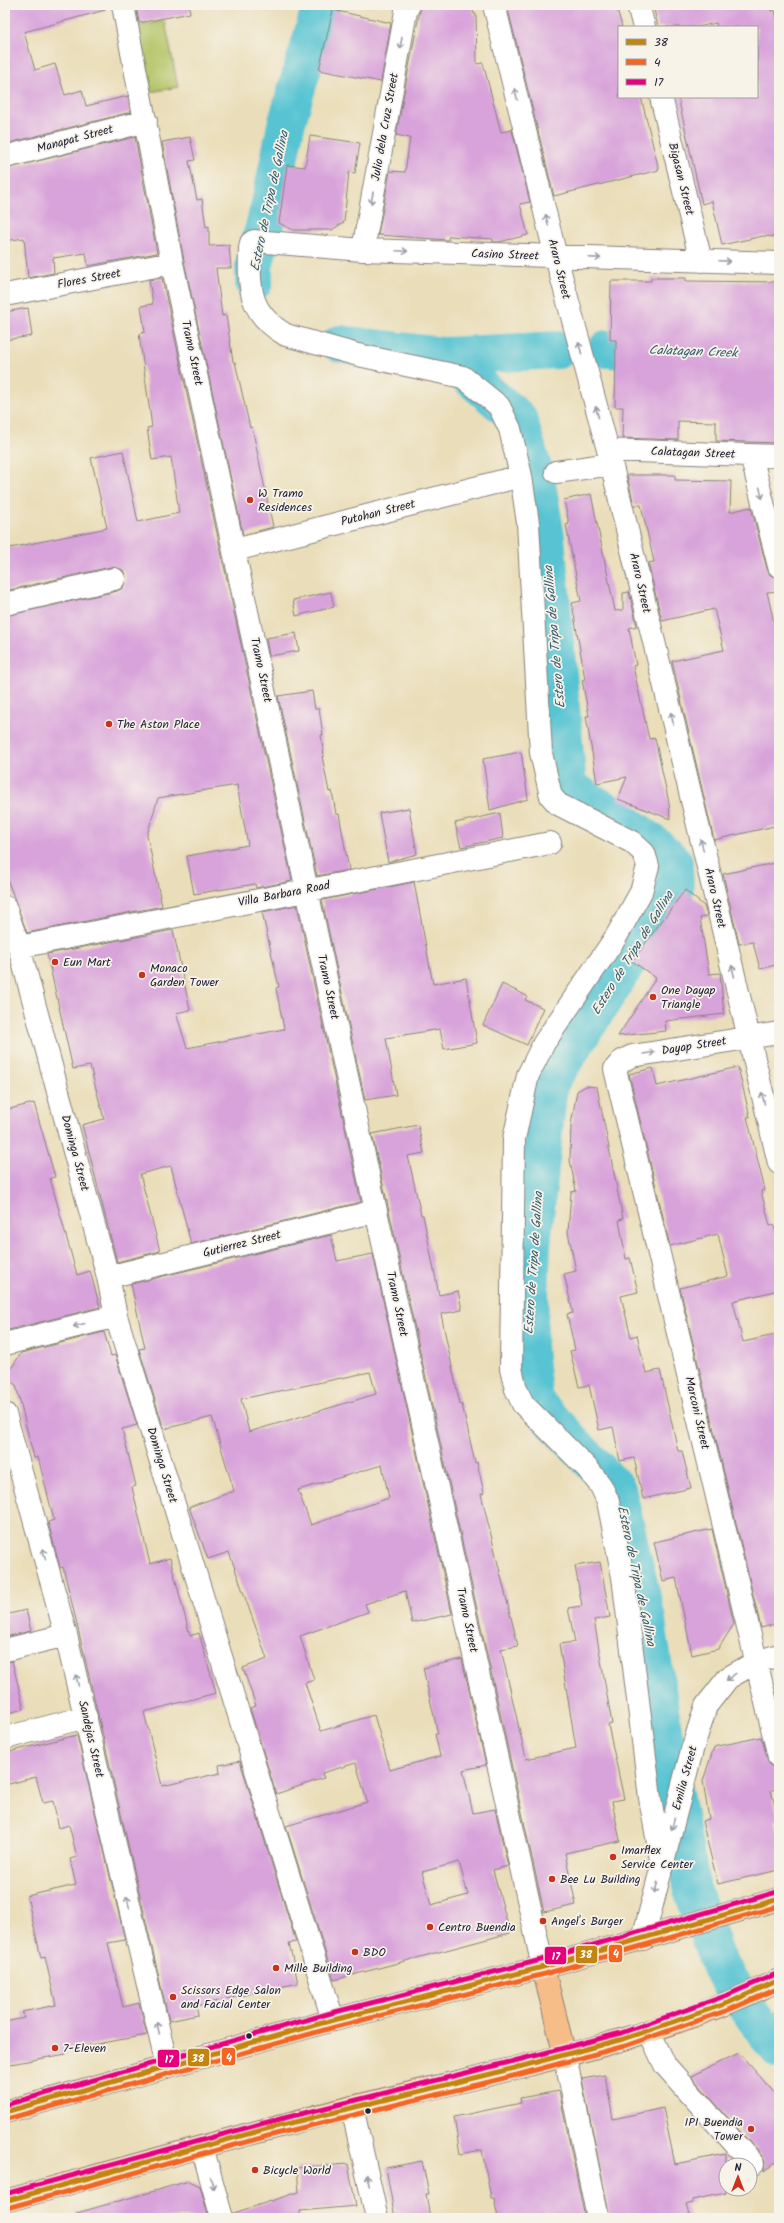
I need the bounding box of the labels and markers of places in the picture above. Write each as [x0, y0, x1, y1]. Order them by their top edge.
place label: W Tramo Residences [258, 484, 312, 517]
marker: W Tramo Residences [245, 495, 255, 505]
place label: The Aston Place [117, 715, 200, 734]
marker: The Aston Place [104, 719, 114, 729]
place label: Eun Mart [63, 953, 111, 972]
marker: Eun Mart [50, 957, 60, 967]
place label: Monaco Garden Tower [150, 959, 220, 992]
marker: Monaco Garden Tower [137, 970, 147, 980]
place label: One Dayap Triangle [661, 981, 716, 1014]
marker: One Dayap Triangle [648, 992, 658, 1002]
place label: Imarflex Service Center [621, 1841, 694, 1874]
marker: Imarflex Service Center [608, 1852, 618, 1862]
place label: Bee Lu Building [560, 1870, 641, 1889]
marker: Bee Lu Building [547, 1874, 557, 1884]
place label: Angel's Burger [551, 1912, 624, 1931]
marker: Angel's Burger [538, 1916, 548, 1926]
place label: Centro Buendia [438, 1918, 516, 1937]
marker: Centro Buendia [425, 1922, 435, 1932]
place label: BDO [363, 1943, 386, 1962]
marker: BDO [350, 1947, 360, 1957]
place label: Mille Building [284, 1959, 353, 1978]
marker: Mille Building [271, 1963, 281, 1973]
place label: Scissors Edge Salon and Facial Center [181, 1981, 281, 2014]
marker: Scissors Edge Salon and Facial Center [168, 1992, 178, 2002]
unlabelled marker [244, 2031, 254, 2041]
place label: 7-Eleven [63, 2039, 106, 2058]
marker: 7-Eleven [50, 2043, 60, 2053]
unlabelled marker [363, 2106, 373, 2116]
place label: IPI Buendia Tower [685, 2113, 744, 2146]
marker: IPI Buendia Tower [746, 2124, 756, 2134]
place label: Bicycle World [263, 2161, 332, 2180]
marker: Bicycle World [250, 2165, 260, 2175]

